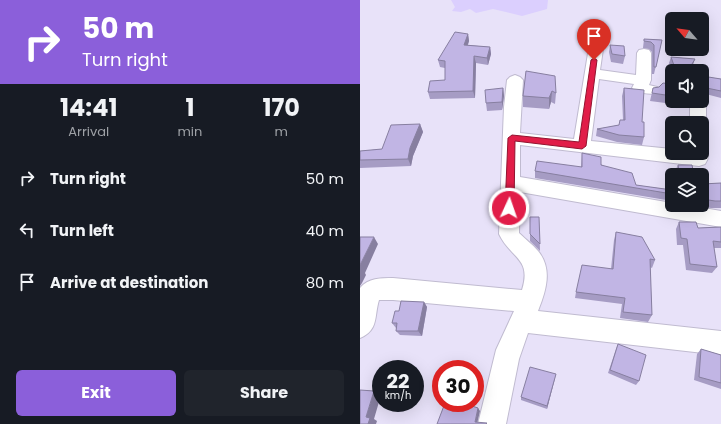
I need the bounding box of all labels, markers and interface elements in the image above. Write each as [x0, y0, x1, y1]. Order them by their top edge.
text: 50 m [82, 9, 154, 48]
north arrow [665, 12, 709, 56]
map controls [665, 12, 709, 212]
icon: right [16, 16, 68, 68]
pin [577, 19, 611, 60]
icon: arrive [583, 25, 605, 47]
text: Turn right [82, 47, 168, 72]
button: sound [665, 64, 709, 108]
text: 14:41 [60, 91, 117, 124]
text: 1 [185, 91, 194, 124]
text: 170 [262, 91, 300, 124]
button: search [665, 116, 709, 160]
text: Arrival [68, 122, 109, 141]
text: min [177, 122, 202, 141]
text: m [275, 122, 288, 141]
icon: right [16, 167, 38, 189]
text: Turn right [50, 168, 126, 189]
text: 50 m [306, 168, 344, 189]
button: layers [665, 168, 709, 212]
position arrow [488, 187, 530, 229]
icon: left [16, 219, 38, 241]
text: Turn left [50, 220, 114, 241]
text: 40 m [306, 220, 344, 241]
icon: arrive [16, 271, 38, 293]
text: Arrive at destination [50, 272, 208, 293]
text: 80 m [306, 272, 344, 293]
speed limit sign: 30 [432, 360, 484, 412]
text: 22 [387, 367, 409, 395]
button: Exit [16, 370, 176, 416]
button: Share [184, 370, 344, 416]
text: km/h [385, 388, 411, 403]

